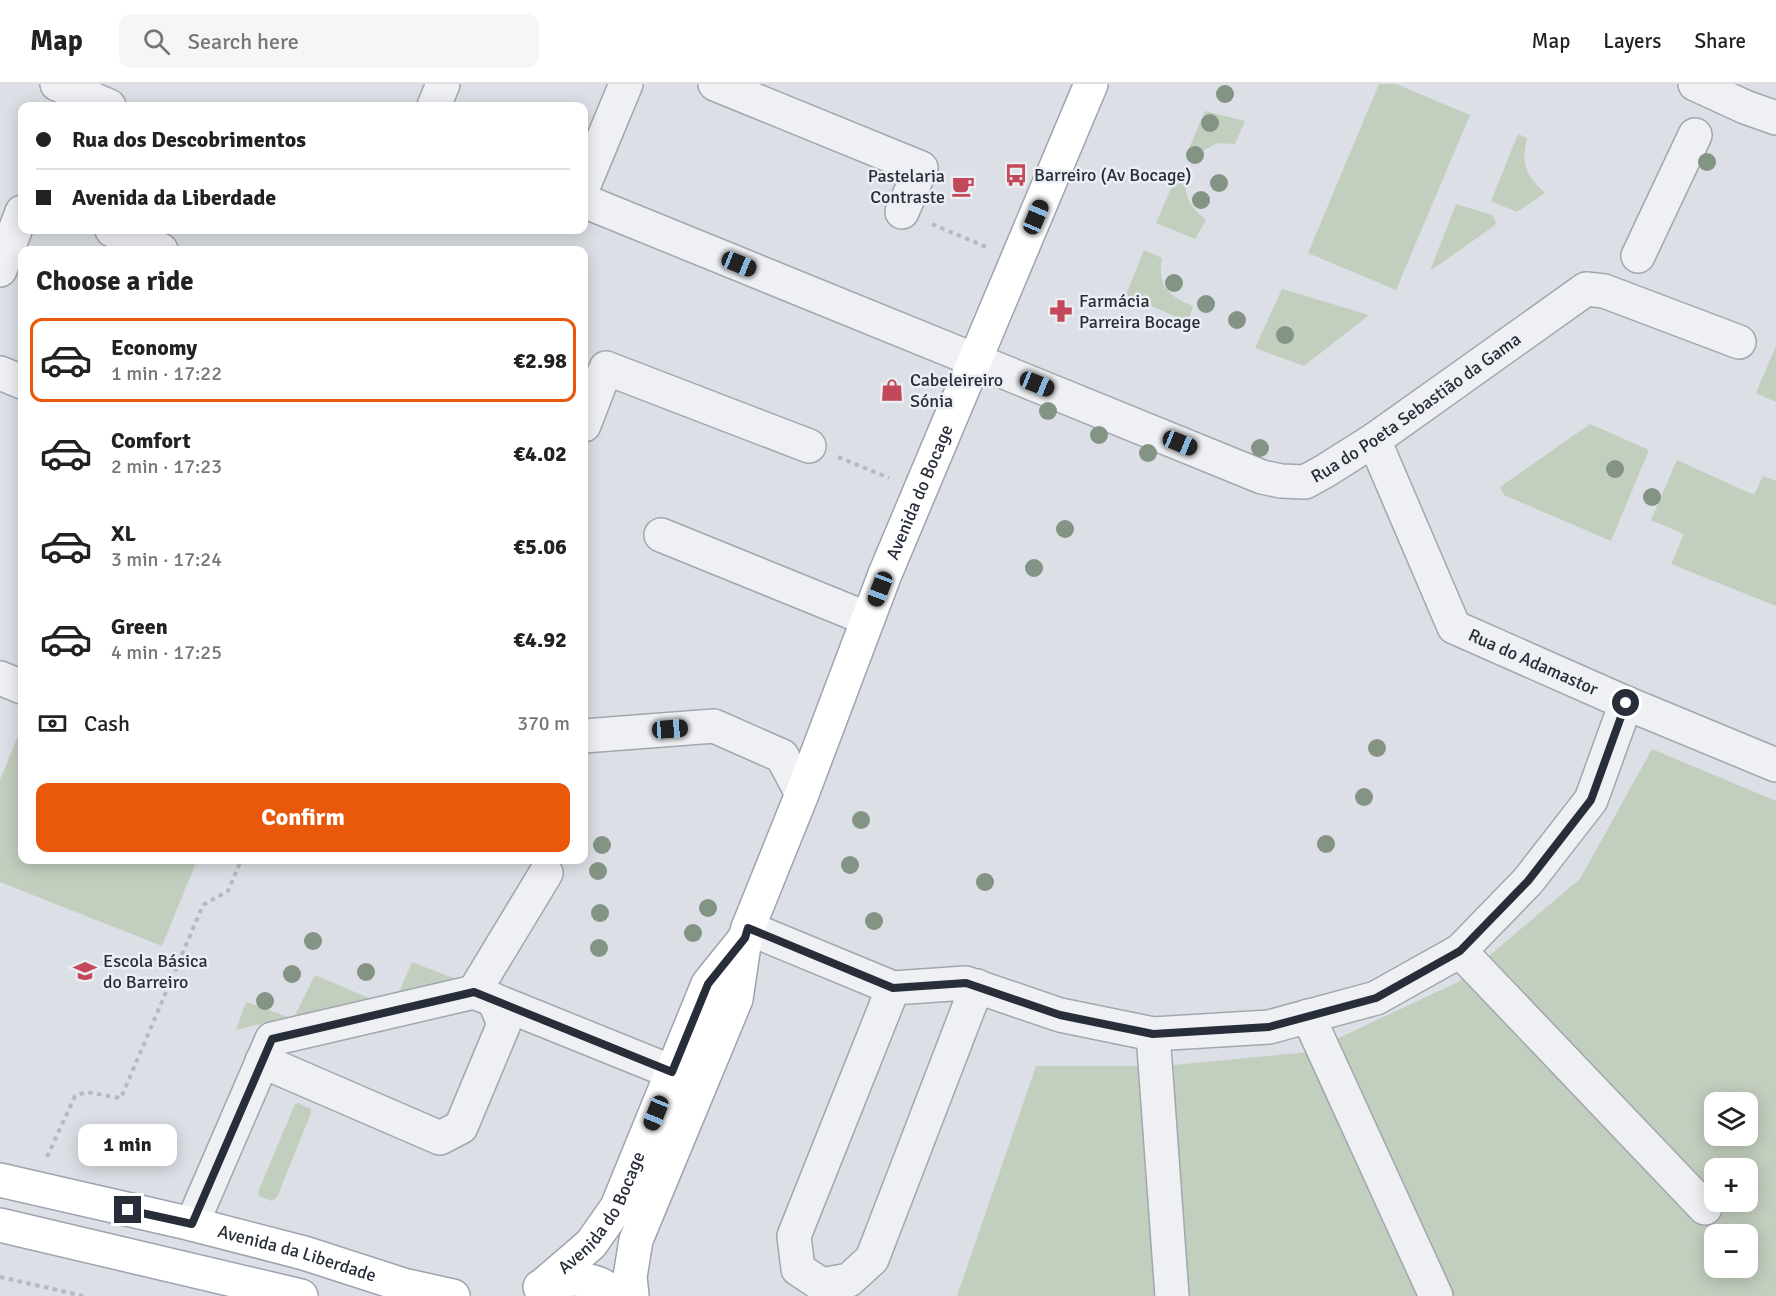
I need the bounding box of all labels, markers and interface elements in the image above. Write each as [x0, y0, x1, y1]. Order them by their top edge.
search box [119, 14, 539, 68]
text: Map [30, 24, 83, 58]
icon: search [140, 25, 173, 58]
text: Search here [188, 28, 299, 55]
text: Map [1532, 28, 1570, 54]
text: Layers [1603, 28, 1661, 54]
text: Share [1694, 28, 1746, 54]
text: Rua dos Descobrimentos [72, 126, 306, 153]
bus stop icon: Barreiro (Av Bocage) [1003, 162, 1029, 188]
place label: Barreiro (Av Bocage) [1034, 164, 1192, 186]
place label: Pastelaria Contraste [868, 165, 945, 208]
cafe icon: Pastelaria Contraste [950, 173, 976, 199]
text: Avenida da Liberdade [72, 184, 276, 211]
car [1021, 197, 1051, 237]
car [719, 249, 759, 279]
text: Choose a ride [36, 265, 194, 298]
place label: Farmácia Parreira Bocage [1079, 290, 1201, 333]
pharmacy icon: Farmácia Parreira Bocage [1048, 298, 1074, 324]
street label: Rua do Poeta Sebastião da Gama [1307, 328, 1525, 488]
icon: car [39, 333, 93, 387]
text: Economy [111, 334, 197, 361]
text: €2.98 [513, 347, 567, 374]
text: 1 min · 17:22 [111, 361, 222, 386]
place label: Cabeleireiro Sónia [910, 369, 1003, 412]
car [1017, 369, 1057, 399]
shop icon: Cabeleireiro Sónia [879, 377, 905, 403]
street label: Avenida do Bocage [881, 421, 958, 563]
icon: car [39, 426, 93, 480]
text: Comfort [111, 427, 191, 454]
car [1160, 428, 1200, 458]
text: €4.02 [513, 440, 567, 467]
text: 2 min · 17:23 [111, 454, 222, 479]
icon: car [39, 519, 93, 573]
text: XL [111, 520, 136, 547]
text: €5.06 [513, 533, 567, 560]
text: 3 min · 17:24 [111, 547, 222, 572]
car [865, 569, 895, 609]
icon: car [39, 612, 93, 666]
text: Green [111, 613, 168, 640]
street label: Rua do Adamastor [1465, 624, 1602, 700]
text: €4.92 [513, 626, 567, 653]
text: 4 min · 17:25 [111, 640, 222, 665]
route start [1612, 689, 1639, 716]
icon: cash [36, 707, 69, 740]
text: Cash [84, 710, 130, 737]
text: 370 m [517, 711, 570, 736]
car [651, 719, 689, 739]
button: Confirm [36, 783, 570, 852]
place label: Escola Básica do Barreiro [103, 950, 208, 993]
school or university icon: Escola Básica do Barreiro [72, 958, 98, 984]
map controls [1704, 1092, 1758, 1278]
button: layers [1704, 1092, 1758, 1146]
car [641, 1093, 671, 1133]
callout: 1 min [78, 1123, 178, 1165]
text: 1 min [103, 1132, 152, 1157]
street label: Avenida do Bocage [553, 1148, 649, 1278]
button: + [1704, 1158, 1758, 1212]
route end [114, 1196, 141, 1223]
street label: Avenida da Liberdade [215, 1220, 379, 1287]
button: − [1704, 1224, 1758, 1278]

